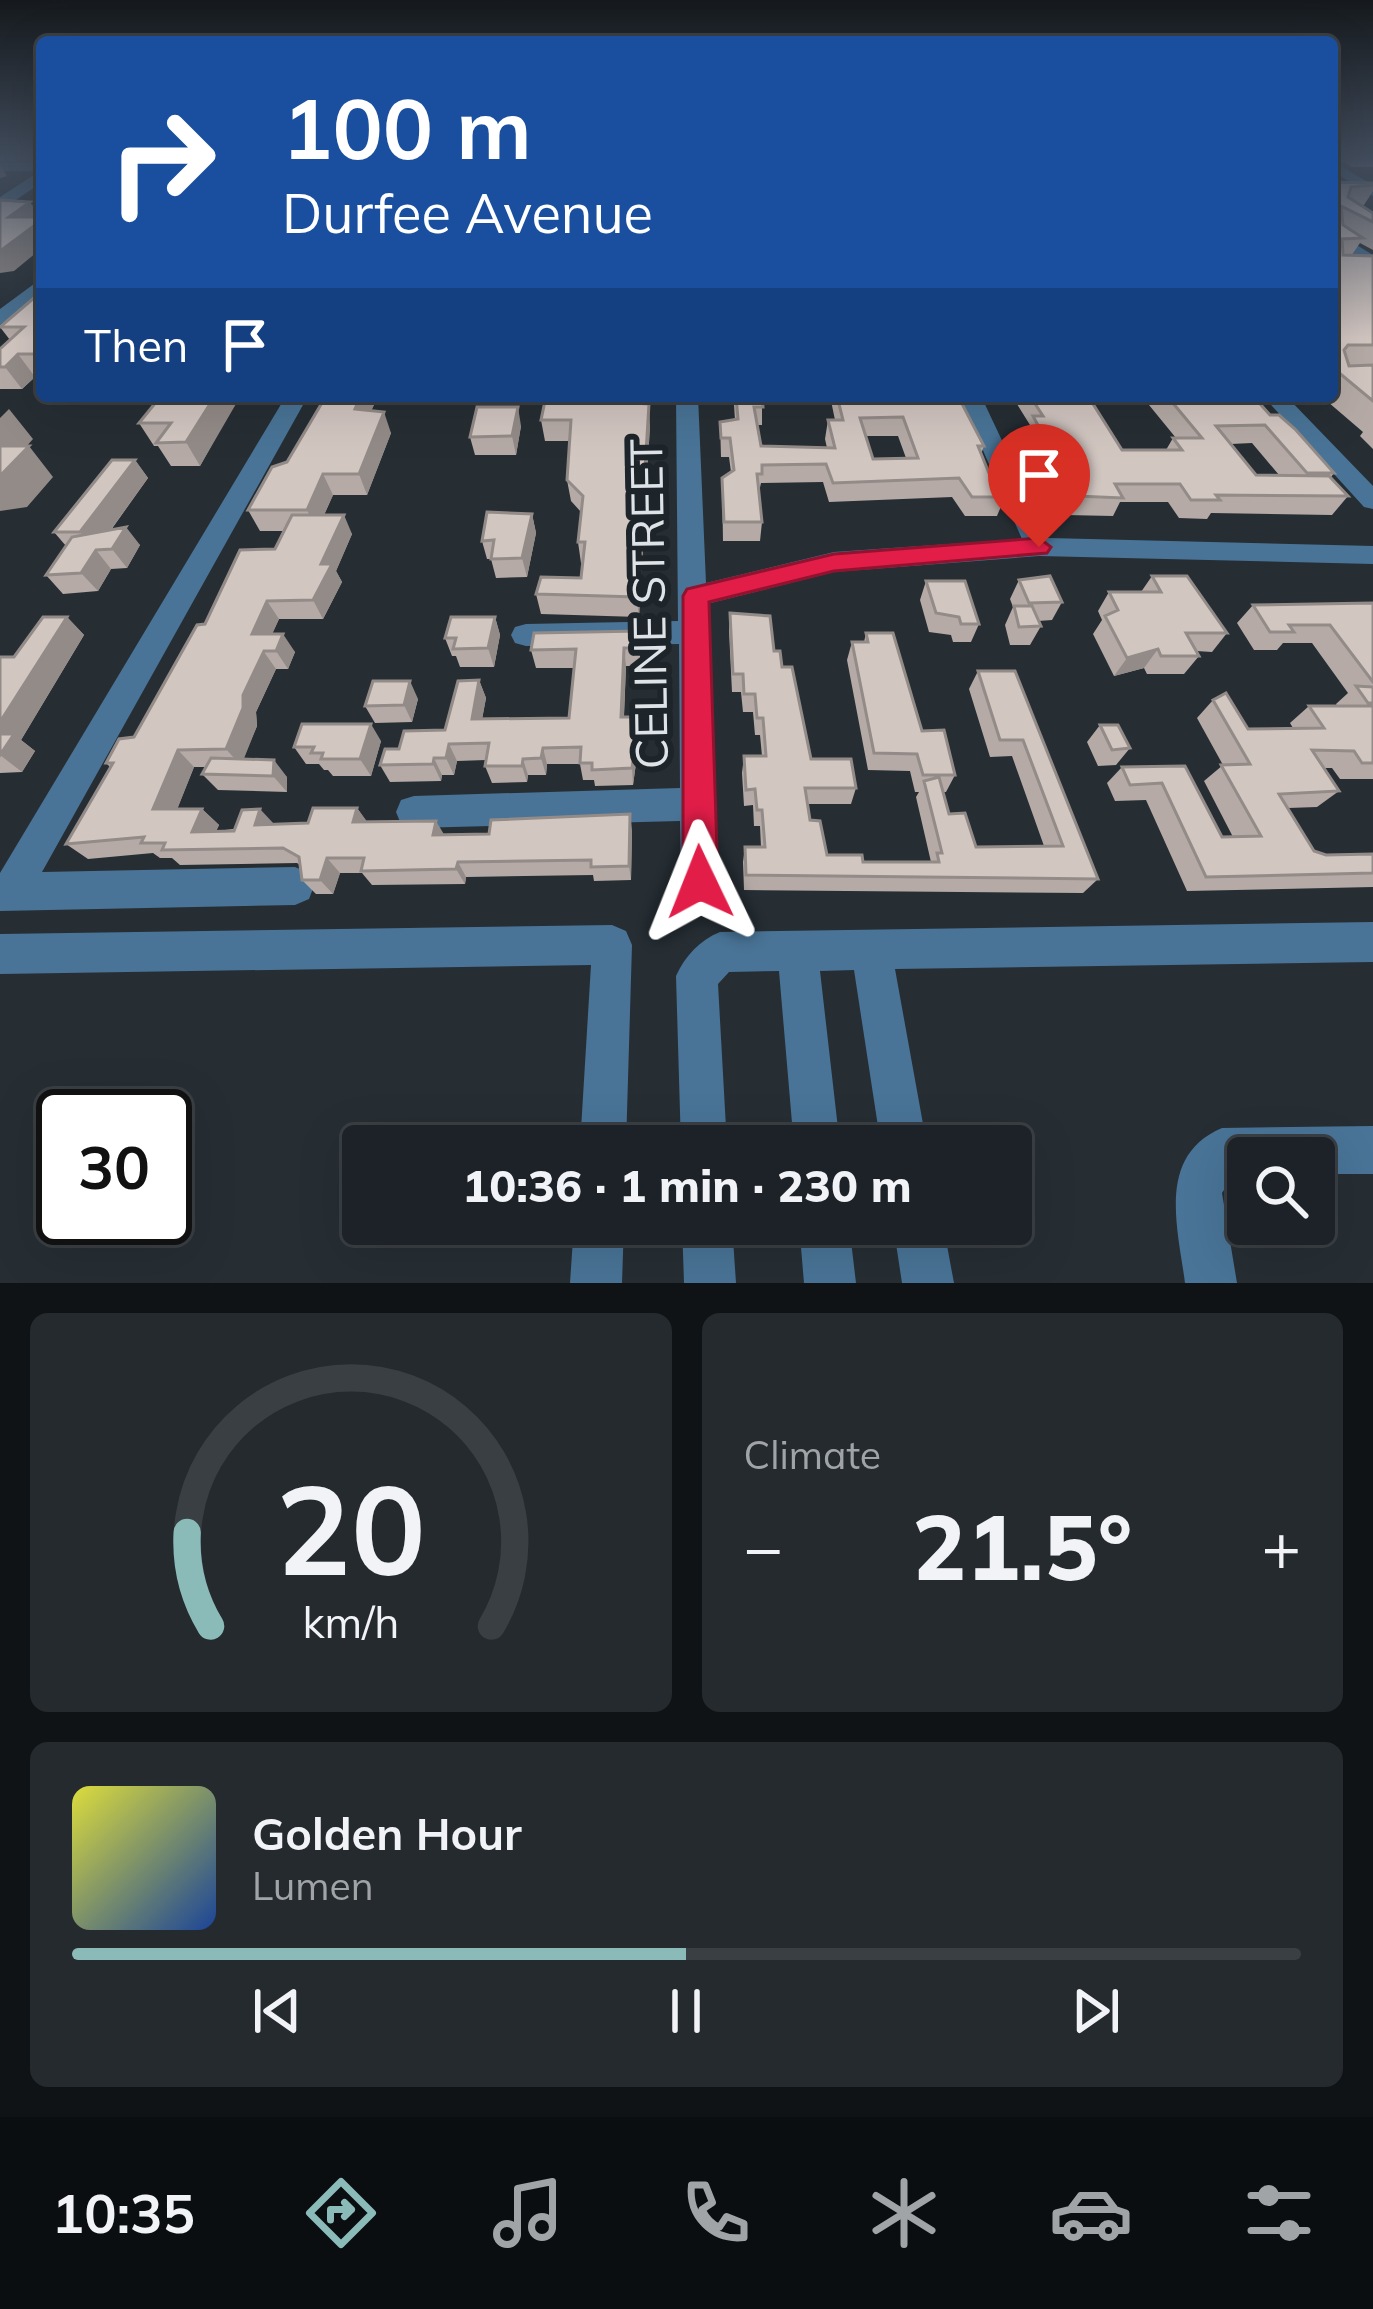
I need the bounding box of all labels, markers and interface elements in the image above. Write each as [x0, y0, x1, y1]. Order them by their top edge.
text: 100 m [282, 75, 532, 180]
icon: right [84, 84, 240, 240]
text: Durfee Avenue [282, 179, 653, 247]
icon: arrive [212, 312, 278, 378]
text: Then [84, 317, 188, 373]
pin [988, 424, 1090, 547]
street label: CELINE STREET [617, 438, 679, 770]
icon: arrive [1006, 442, 1072, 508]
position arrow [637, 819, 763, 945]
speed limit sign: 30 [36, 1089, 192, 1245]
map controls [1227, 1137, 1335, 1245]
button: search [1227, 1137, 1335, 1245]
text: 10:36 · 1 min · 230 m [462, 1157, 912, 1213]
text: Climate [744, 1430, 881, 1479]
text: 20 [276, 1450, 426, 1606]
text: 21.5° [912, 1490, 1132, 1603]
text: − [744, 1505, 783, 1588]
text: + [1261, 1505, 1301, 1588]
text: km/h [302, 1594, 399, 1648]
text: Golden Hour [252, 1805, 522, 1861]
text: Lumen [252, 1861, 374, 1910]
icon: previous [244, 1978, 310, 2044]
icon: pause [653, 1978, 719, 2044]
icon: next [1063, 1978, 1129, 2044]
icon: directions [299, 2171, 383, 2255]
icon: music [486, 2171, 570, 2255]
icon: phone [674, 2171, 758, 2255]
icon: climate [862, 2171, 946, 2255]
icon: car [1049, 2171, 1133, 2255]
icon: filters [1237, 2171, 1321, 2255]
text: 10:35 [52, 2179, 195, 2247]

